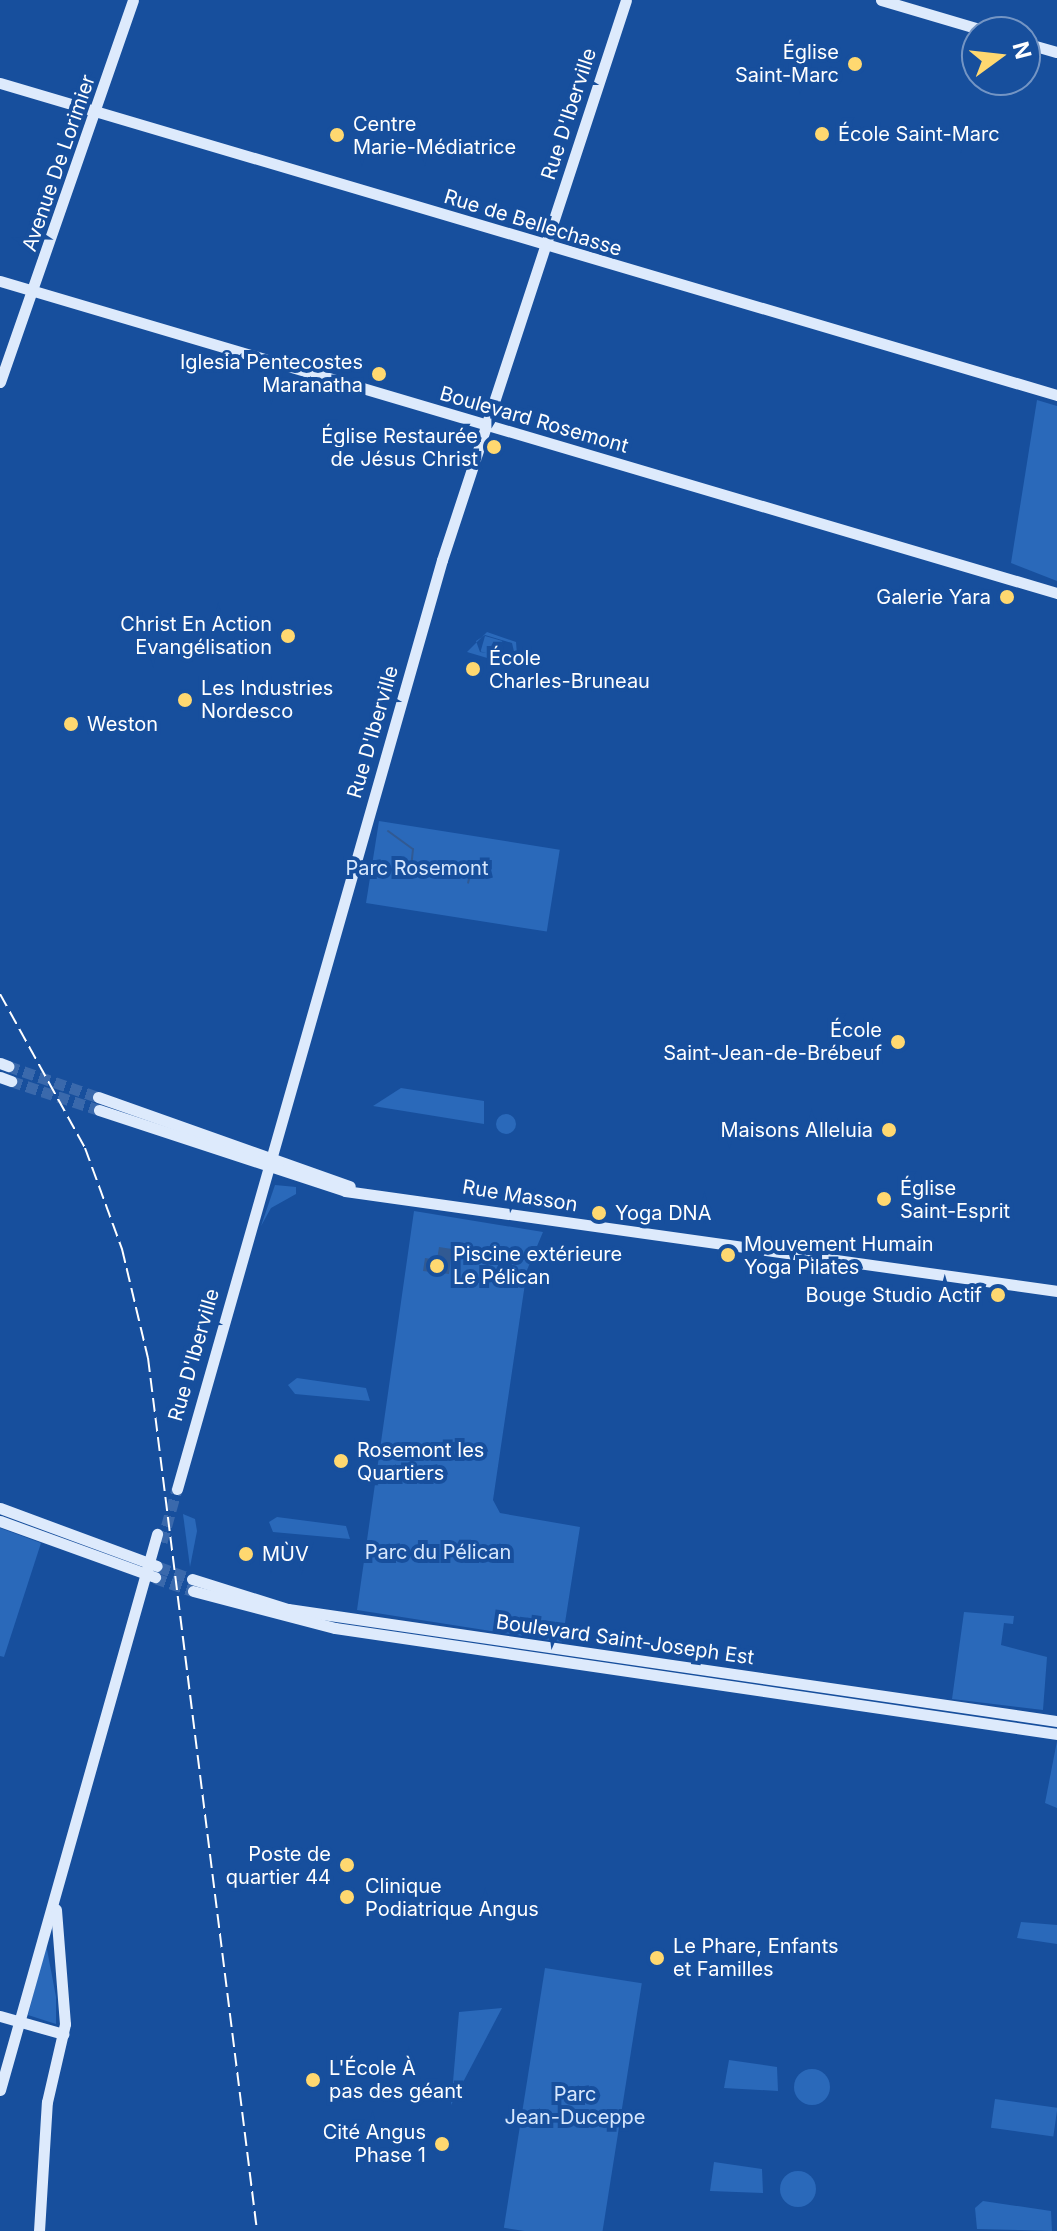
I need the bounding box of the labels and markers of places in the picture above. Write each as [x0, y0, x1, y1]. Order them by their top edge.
place label: Église Saint-Marc [735, 40, 839, 87]
marker: Église Saint-Marc [846, 55, 864, 73]
place label: Centre Marie-Médiatrice [353, 112, 516, 159]
place label: École Saint-Marc [838, 122, 1000, 146]
marker: École Saint-Marc [813, 125, 831, 143]
marker: Centre Marie-Médiatrice [328, 126, 346, 144]
place label: Iglesia Pentecostes Maranatha [180, 350, 363, 397]
marker: Iglesia Pentecostes Maranatha [370, 365, 388, 383]
place label: Église Restaurée de Jésus Christ [321, 424, 478, 471]
marker: Église Restaurée de Jésus Christ [485, 438, 503, 456]
place label: Galerie Yara [876, 585, 991, 609]
marker: Galerie Yara [998, 588, 1016, 606]
place label: Christ En Action Evangélisation [120, 612, 272, 659]
marker: Christ En Action Evangélisation [279, 627, 297, 645]
place label: École Charles-Bruneau [489, 646, 650, 693]
marker: École Charles-Bruneau [464, 660, 482, 678]
place label: Les Industries Nordesco [201, 676, 333, 723]
marker: Les Industries Nordesco [176, 691, 194, 709]
place label: Weston [87, 712, 158, 736]
marker: Weston [62, 715, 80, 733]
place label: École Saint-Jean-de-Brébeuf [663, 1018, 882, 1065]
marker: École Saint-Jean-de-Brébeuf [889, 1033, 907, 1051]
place label: Maisons Alleluia [720, 1118, 873, 1142]
marker: Maisons Alleluia [880, 1121, 898, 1139]
place label: Église Saint-Esprit [900, 1176, 1010, 1223]
marker: Église Saint-Esprit [875, 1190, 893, 1208]
place label: Yoga DNA [615, 1201, 711, 1225]
marker: Yoga DNA [590, 1204, 608, 1222]
place label: Mouvement Humain Yoga Pilates [744, 1232, 934, 1279]
place label: Piscine extérieure Le Pélican [453, 1242, 622, 1289]
marker: Mouvement Humain Yoga Pilates [719, 1246, 737, 1264]
marker: Piscine extérieure Le Pélican [428, 1257, 446, 1275]
place label: Bouge Studio Actif [806, 1283, 982, 1307]
marker: Bouge Studio Actif [989, 1286, 1007, 1304]
place label: Rosemont les Quartiers [357, 1438, 484, 1485]
marker: Rosemont les Quartiers [332, 1452, 350, 1470]
place label: MÙV [262, 1542, 309, 1566]
marker: MÙV [237, 1545, 255, 1563]
place label: Poste de quartier 44 [226, 1842, 331, 1889]
marker: Poste de quartier 44 [338, 1856, 356, 1874]
place label: Clinique Podiatrique Angus [365, 1874, 539, 1921]
marker: Clinique Podiatrique Angus [336, 1886, 358, 1908]
place label: Le Phare, Enfants et Familles [673, 1934, 839, 1981]
marker: Le Phare, Enfants et Familles [648, 1949, 666, 1967]
place label: L'École À pas des géant [329, 2056, 463, 2103]
marker: L'École À pas des géant [304, 2071, 322, 2089]
place label: Cité Angus Phase 1 [323, 2120, 426, 2167]
marker: Cité Angus Phase 1 [433, 2135, 451, 2153]

